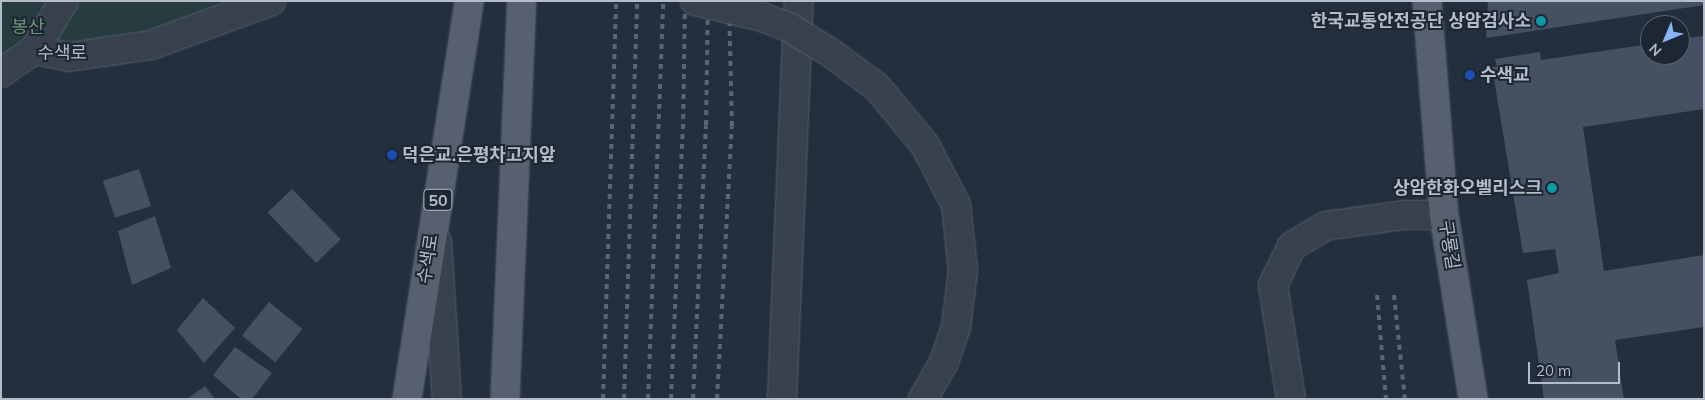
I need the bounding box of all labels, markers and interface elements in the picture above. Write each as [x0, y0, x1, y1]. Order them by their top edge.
place label: 한국교통안전공단 상암검사소 [1311, 10, 1531, 32]
marker: 한국교통안전공단 상암검사소 [1535, 15, 1547, 27]
north arrow [1640, 15, 1690, 65]
park label: 봉산 [11, 16, 45, 38]
text: N [1645, 40, 1665, 60]
street label: 수색로 [37, 42, 87, 64]
place label: 수색교 [1480, 64, 1530, 86]
marker: 수색교 [1464, 69, 1476, 81]
place label: 덕은교.은평차고지앞 [402, 144, 556, 166]
marker: 덕은교.은평차고지앞 [386, 149, 398, 161]
place label: 상암한화오벨리스크 [1393, 177, 1542, 199]
marker: 상암한화오벨리스크 [1546, 182, 1558, 194]
road number: 50 [423, 186, 453, 214]
street label: 구룡길 [1434, 219, 1464, 271]
street label: 수색로 [413, 233, 443, 285]
scale bar [1530, 352, 1622, 384]
text: 20 m [1536, 361, 1571, 380]

